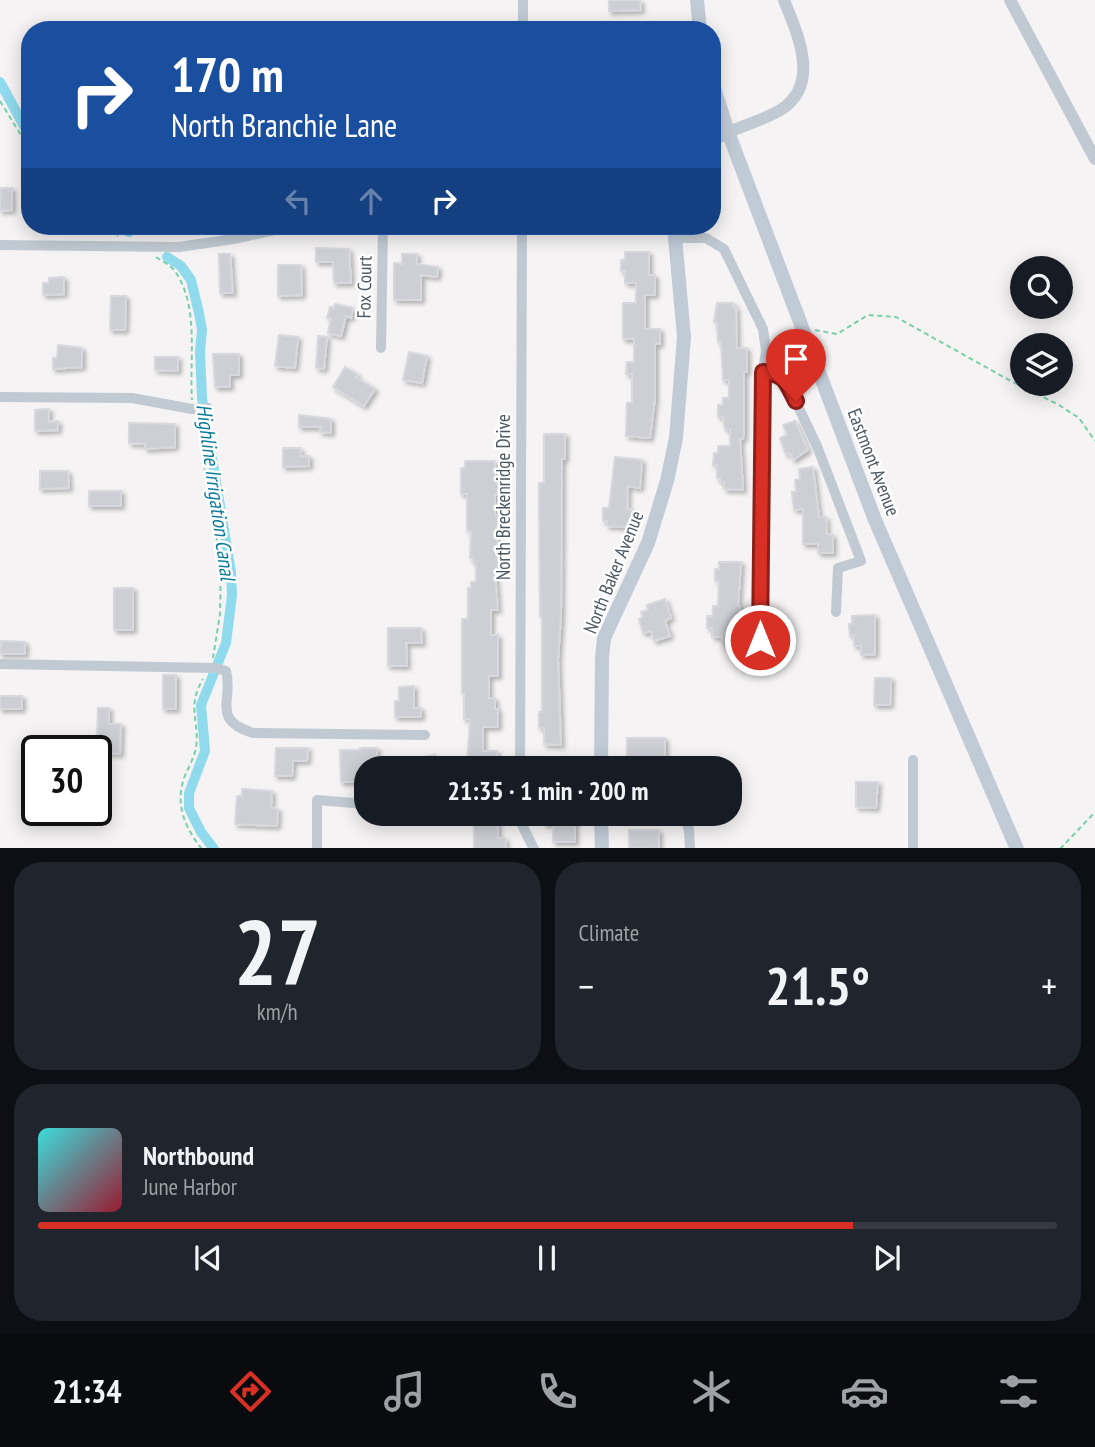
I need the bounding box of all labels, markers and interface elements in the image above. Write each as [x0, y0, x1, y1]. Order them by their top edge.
text: 170 m [171, 42, 284, 106]
icon: right [56, 49, 147, 140]
text: North Branchie Lane [171, 104, 397, 146]
icon: left [279, 182, 317, 220]
icon: ahead [352, 182, 390, 220]
icon: right [425, 182, 463, 220]
street label: Fox Court [351, 255, 377, 319]
map controls [1010, 256, 1073, 396]
button: search [1010, 256, 1073, 319]
pin [766, 329, 826, 401]
button: layers [1010, 333, 1073, 396]
icon: arrive [777, 340, 815, 378]
water label: Highline Irrigation Canal [190, 402, 242, 584]
street label: Eastmont Avenue [843, 405, 906, 519]
street label: North Breckenridge Drive [491, 414, 515, 580]
street label: North Baker Avenue [578, 507, 649, 637]
position arrow [723, 603, 797, 677]
speed limit sign: 30 [21, 735, 112, 826]
text: 21:35 · 1 min · 200 m [448, 774, 648, 807]
text: 27 [234, 892, 321, 1010]
text: Climate [579, 918, 639, 947]
text: 21.5° [765, 952, 870, 1019]
text: − [579, 961, 594, 1010]
text: + [1041, 961, 1057, 1010]
text: km/h [257, 997, 298, 1026]
text: Northbound [143, 1139, 254, 1172]
text: June Harbor [143, 1172, 237, 1201]
icon: previous [189, 1239, 227, 1277]
icon: pause [528, 1239, 566, 1277]
icon: next [868, 1239, 906, 1277]
icon: directions [226, 1367, 275, 1416]
icon: music [380, 1367, 429, 1416]
icon: phone [533, 1367, 582, 1416]
icon: climate [687, 1367, 736, 1416]
icon: car [840, 1367, 889, 1416]
icon: filters [994, 1367, 1043, 1416]
text: 21:34 [52, 1370, 121, 1412]

